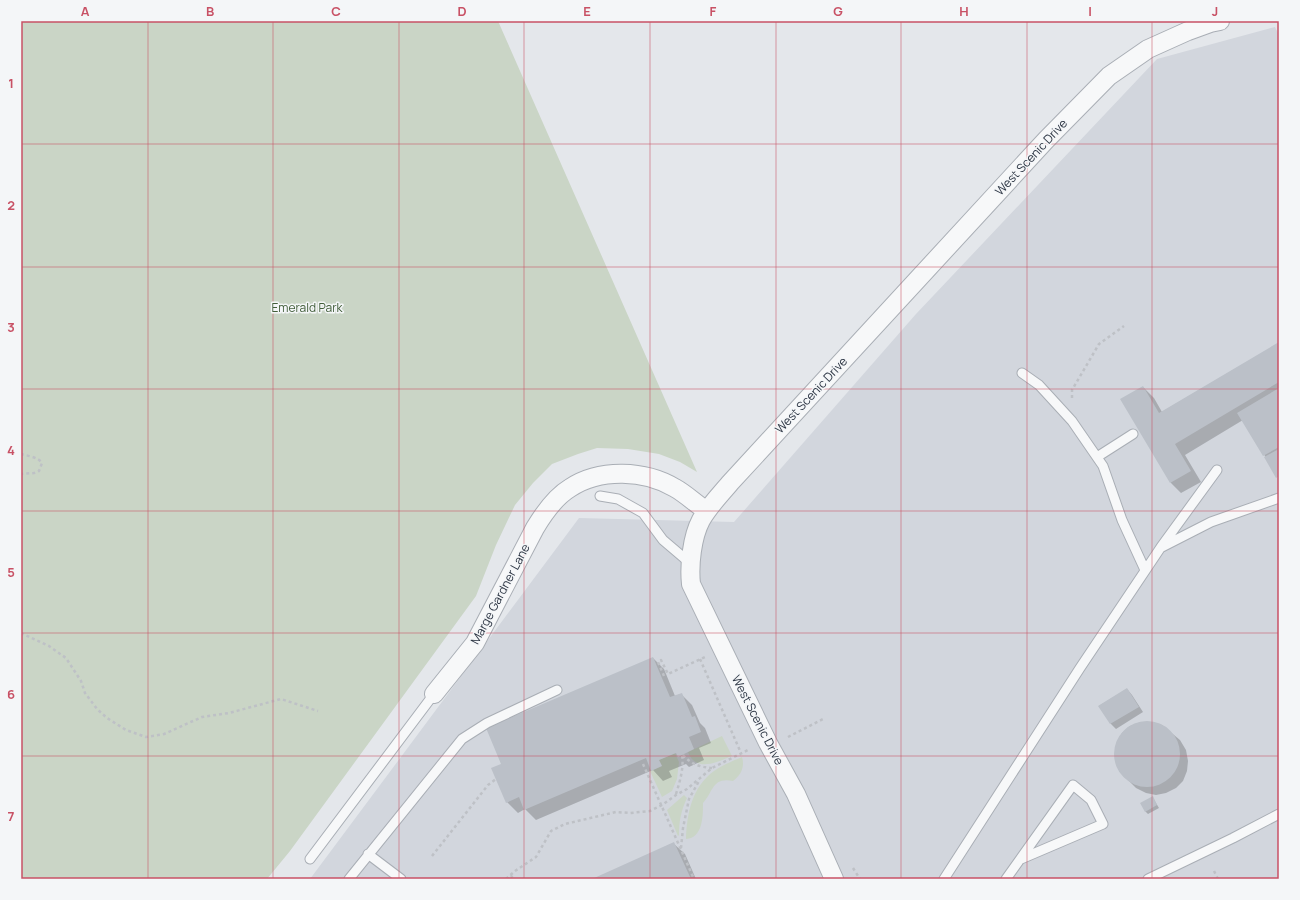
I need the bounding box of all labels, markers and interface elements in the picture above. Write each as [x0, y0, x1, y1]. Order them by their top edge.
text: A [81, 2, 90, 20]
text: B [206, 2, 214, 20]
text: C [331, 2, 341, 20]
text: D [457, 2, 467, 20]
text: E [583, 2, 591, 20]
text: F [710, 2, 717, 20]
text: G [833, 2, 843, 20]
text: H [959, 2, 969, 20]
text: I [1088, 2, 1092, 20]
text: J [1212, 2, 1218, 20]
text: 1 [8, 74, 14, 92]
street label: West Scenic Drive [991, 115, 1071, 199]
text: 2 [7, 196, 15, 214]
park label: Emerald Park [272, 299, 344, 316]
text: 3 [7, 318, 15, 336]
street label: West Scenic Drive [771, 353, 851, 437]
text: 4 [7, 441, 15, 459]
street label: Marge Gardner Lane [466, 541, 534, 647]
text: 5 [7, 563, 15, 581]
street label: West Scenic Drive [728, 672, 788, 768]
text: 6 [7, 685, 15, 703]
text: 7 [8, 807, 15, 825]

